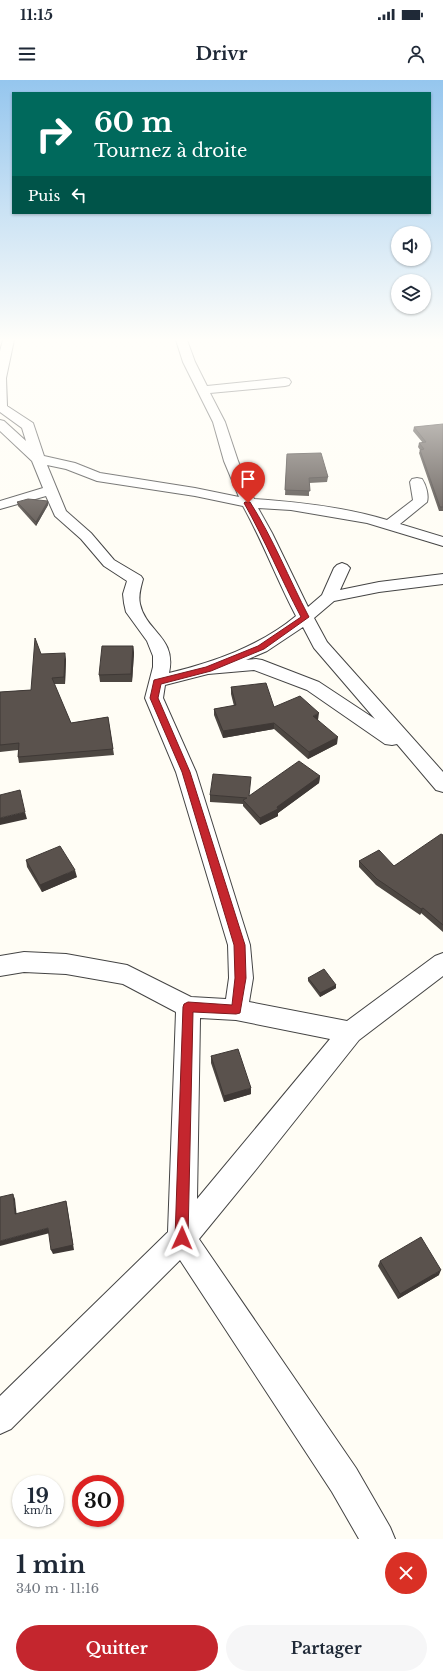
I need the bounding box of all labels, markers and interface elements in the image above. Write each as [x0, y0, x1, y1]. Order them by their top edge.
text: 11:15 [20, 5, 53, 24]
icon: menu [16, 43, 38, 65]
text: Drivr [195, 43, 248, 65]
icon: person [405, 43, 427, 65]
text: 60 m [94, 105, 172, 140]
icon: right [28, 108, 80, 160]
text: Tournez à droite [94, 140, 247, 162]
icon: left [68, 184, 90, 206]
text: Puis [28, 186, 60, 205]
map controls [391, 226, 431, 314]
button: sound [391, 226, 431, 266]
button: layers [391, 274, 431, 314]
pin [231, 462, 265, 503]
icon: arrive [237, 468, 259, 490]
position arrow [161, 1217, 203, 1259]
speed limit sign: 30 [72, 1475, 124, 1527]
text: 19 [27, 1484, 49, 1508]
text: km/h [24, 1504, 52, 1517]
text: 1 min [16, 1550, 86, 1579]
button: close [385, 1552, 427, 1594]
text: 340 m · 11:16 [16, 1580, 99, 1597]
button: Quitter [16, 1625, 218, 1671]
button: Partager [226, 1625, 427, 1671]

